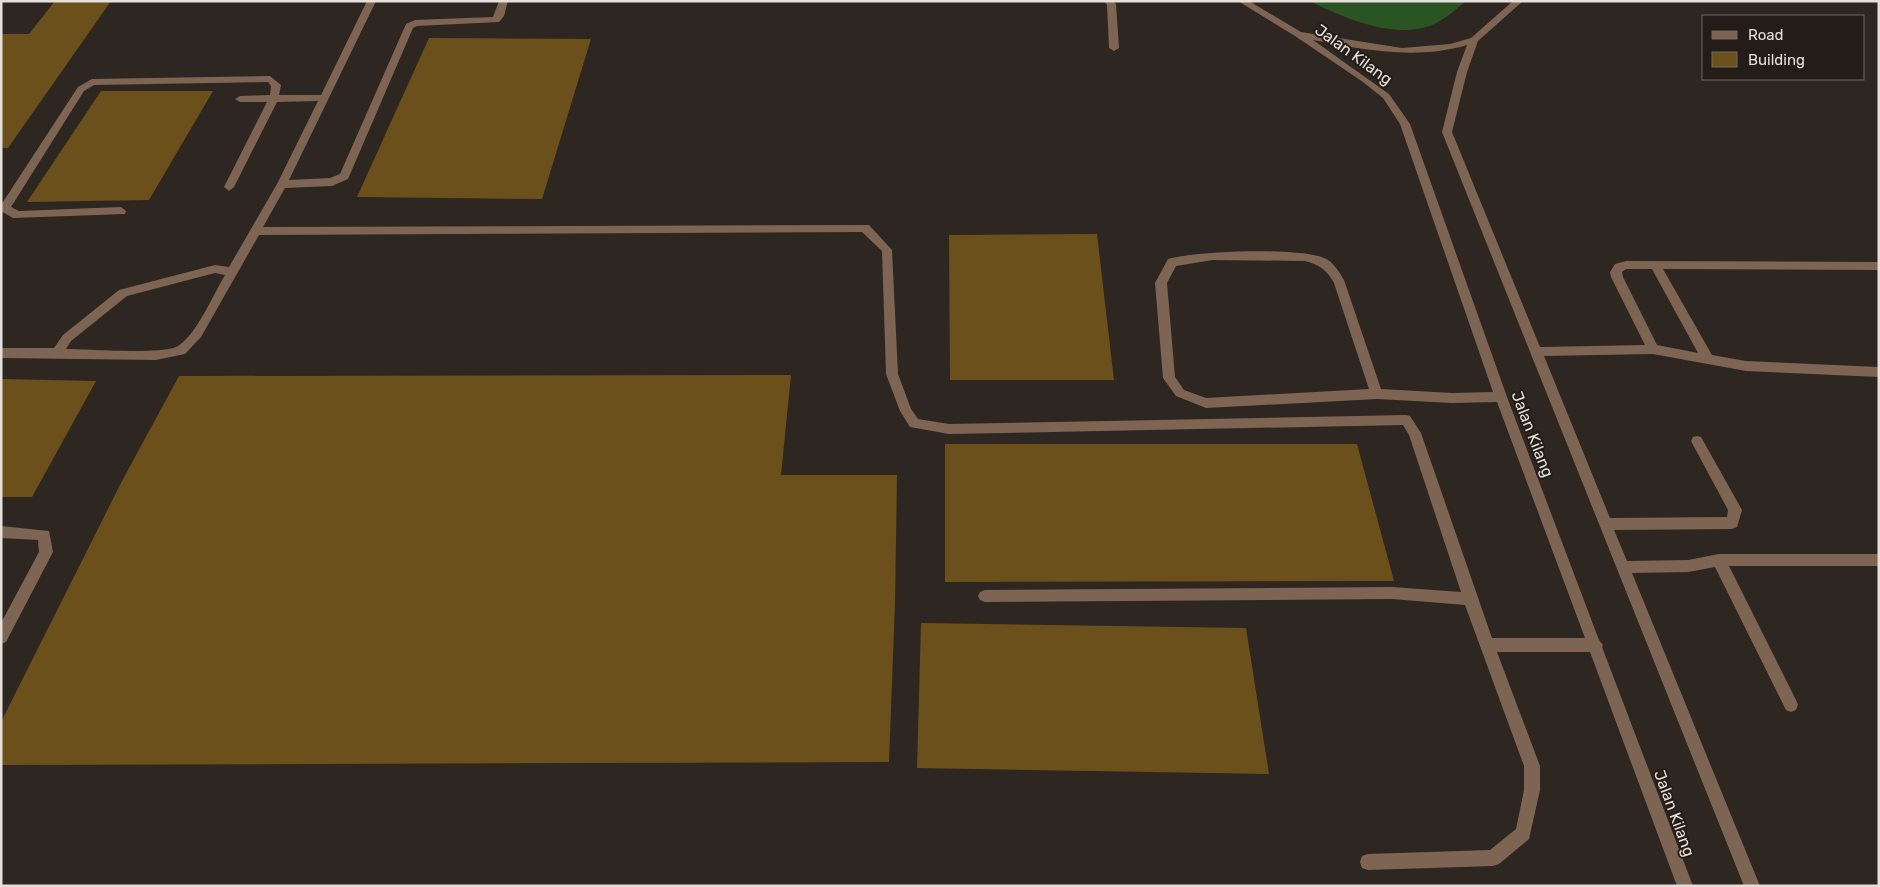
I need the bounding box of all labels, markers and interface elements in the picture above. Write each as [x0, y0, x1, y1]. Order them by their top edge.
legend [1702, 15, 1865, 80]
street label: Jalan Kilang [1311, 20, 1396, 89]
text: Road [1748, 26, 1784, 44]
text: Building [1748, 51, 1805, 69]
street label: Jalan Kilang [1507, 388, 1558, 480]
street label: Jalan Kilang [1650, 767, 1699, 859]

